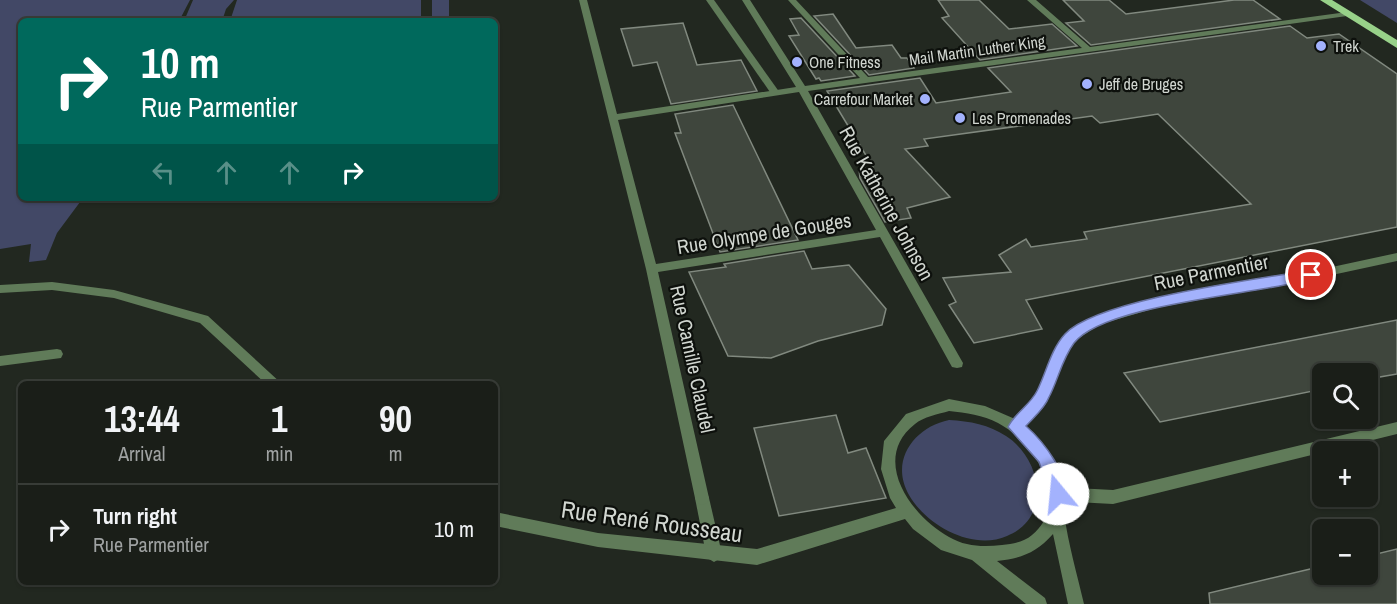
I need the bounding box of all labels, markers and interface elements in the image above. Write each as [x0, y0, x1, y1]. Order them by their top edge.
street label: Mail Martin Luther King [908, 29, 1047, 70]
text: 10 m [141, 35, 220, 91]
place label: Trek [1333, 35, 1359, 57]
marker: Trek [1314, 39, 1328, 53]
icon: right [42, 42, 120, 120]
place label: One Fitness [809, 51, 880, 73]
marker: One Fitness [790, 55, 804, 69]
place label: Jeff de Bruges [1099, 73, 1183, 95]
marker: Jeff de Bruges [1080, 77, 1094, 91]
place label: Carrefour Market [814, 88, 913, 110]
text: Rue Parmentier [141, 89, 297, 125]
marker: Carrefour Market [918, 92, 932, 106]
place label: Les Promenades [972, 107, 1071, 129]
marker: Les Promenades [953, 111, 967, 125]
street label: Rue Katherine Johnson [833, 121, 941, 285]
icon: left [147, 156, 180, 189]
icon: ahead [210, 156, 243, 189]
icon: ahead [273, 156, 306, 189]
icon: right [336, 156, 369, 189]
street label: Rue Olympe de Gouges [675, 206, 853, 260]
street label: Rue Parmentier [1152, 248, 1271, 296]
pin [1285, 249, 1336, 300]
icon: arrive [1294, 258, 1327, 291]
street label: Rue Camille Claudel [664, 283, 722, 435]
map controls [1312, 363, 1378, 585]
button: search [1312, 363, 1378, 429]
text: 13:44 [104, 395, 180, 443]
text: 1 [271, 395, 288, 443]
text: 90 [379, 395, 412, 443]
text: Arrival [118, 440, 166, 467]
text: min [266, 440, 293, 467]
text: m [389, 440, 402, 467]
button: + [1312, 441, 1378, 507]
position arrow [1026, 462, 1090, 526]
street label: Rue René Rousseau [559, 492, 745, 550]
text: Turn right [93, 501, 177, 531]
icon: right [42, 513, 75, 546]
text: 10 m [434, 514, 474, 544]
button: − [1312, 519, 1378, 585]
text: Rue Parmentier [93, 531, 209, 558]

